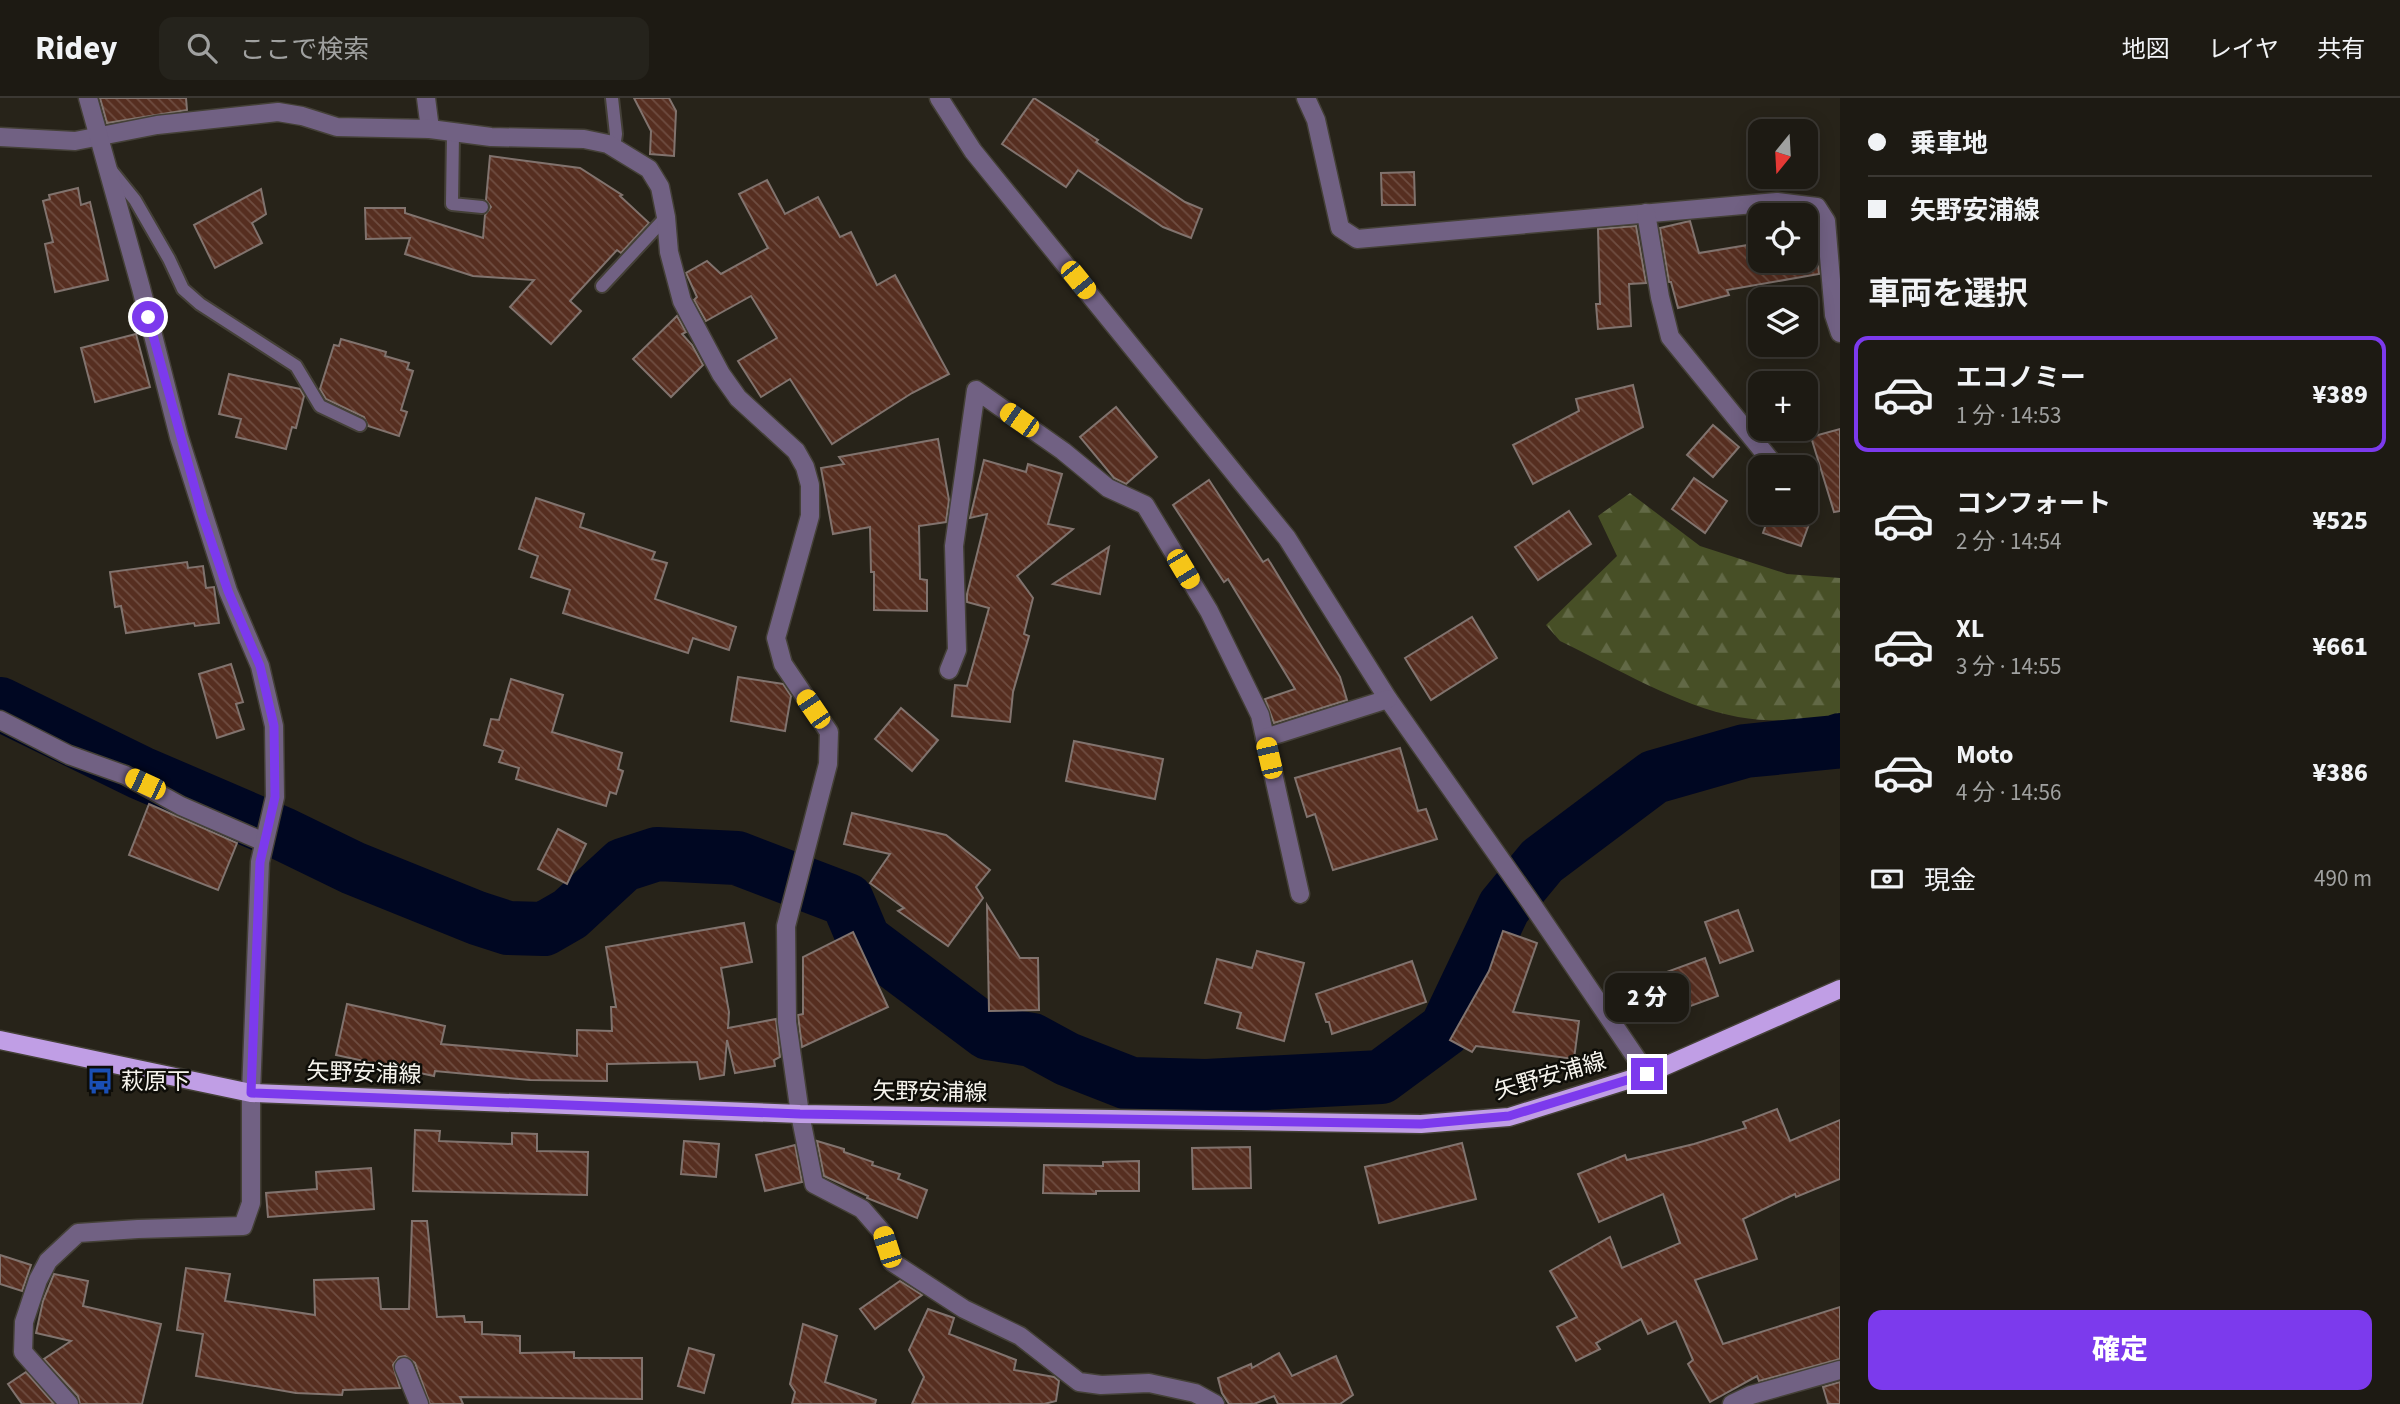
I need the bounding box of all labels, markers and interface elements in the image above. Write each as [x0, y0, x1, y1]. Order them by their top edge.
search box [159, 17, 649, 80]
text: Ridey [35, 25, 117, 72]
icon: search [183, 29, 221, 67]
text: ここで検索 [239, 31, 369, 68]
text: 地図 [2122, 32, 2170, 67]
text: レイヤ [2208, 32, 2279, 67]
text: 共有 [2317, 32, 2365, 67]
north arrow [1748, 119, 1818, 189]
map controls [1748, 119, 1818, 525]
text: 乗車地 [1910, 125, 1988, 162]
text: 矢野安浦線 [1910, 192, 2040, 229]
button: locate [1748, 203, 1818, 273]
car [1057, 257, 1100, 303]
text: 車両を選択 [1868, 271, 2028, 317]
button: layers [1748, 287, 1818, 357]
route start [132, 301, 164, 333]
text: エコノミー [1956, 359, 2086, 396]
icon: car [1872, 363, 1935, 426]
button: + [1748, 371, 1818, 441]
text: ¥389 [2312, 376, 2368, 413]
car [996, 399, 1043, 441]
text: 1 分 · 14:53 [1956, 399, 2061, 432]
button: − [1748, 455, 1818, 525]
text: コンフォート [1956, 485, 2111, 522]
icon: car [1872, 489, 1935, 552]
text: ¥525 [2312, 502, 2368, 539]
text: 2 分 · 14:54 [1956, 525, 2061, 558]
car [1164, 546, 1203, 592]
text: XL [1956, 610, 1984, 647]
icon: car [1872, 615, 1935, 678]
text: ¥661 [2312, 628, 2368, 665]
text: 3 分 · 14:55 [1956, 650, 2061, 683]
car [793, 686, 834, 732]
car [1255, 735, 1284, 781]
text: Moto [1956, 736, 2013, 773]
icon: car [1872, 741, 1935, 804]
text: ¥386 [2312, 754, 2368, 791]
car [122, 766, 169, 802]
text: 4 分 · 14:56 [1956, 776, 2061, 809]
icon: cash [1868, 860, 1906, 898]
text: 現金 [1924, 862, 1976, 899]
text: 490 m [2314, 862, 2372, 895]
callout: 2 分 [1605, 972, 1689, 1021]
text: 2 分 [1627, 981, 1667, 1014]
street label: 矢野安浦線 [1490, 1044, 1610, 1108]
street label: 矢野安浦線 [306, 1055, 422, 1091]
route end [1631, 1058, 1663, 1090]
place label: 萩原下 [121, 1065, 190, 1098]
bus stop icon: 萩原下 [85, 1066, 115, 1096]
street label: 矢野安浦線 [872, 1074, 988, 1110]
car [871, 1224, 904, 1270]
button: 確定 [1868, 1310, 2372, 1390]

